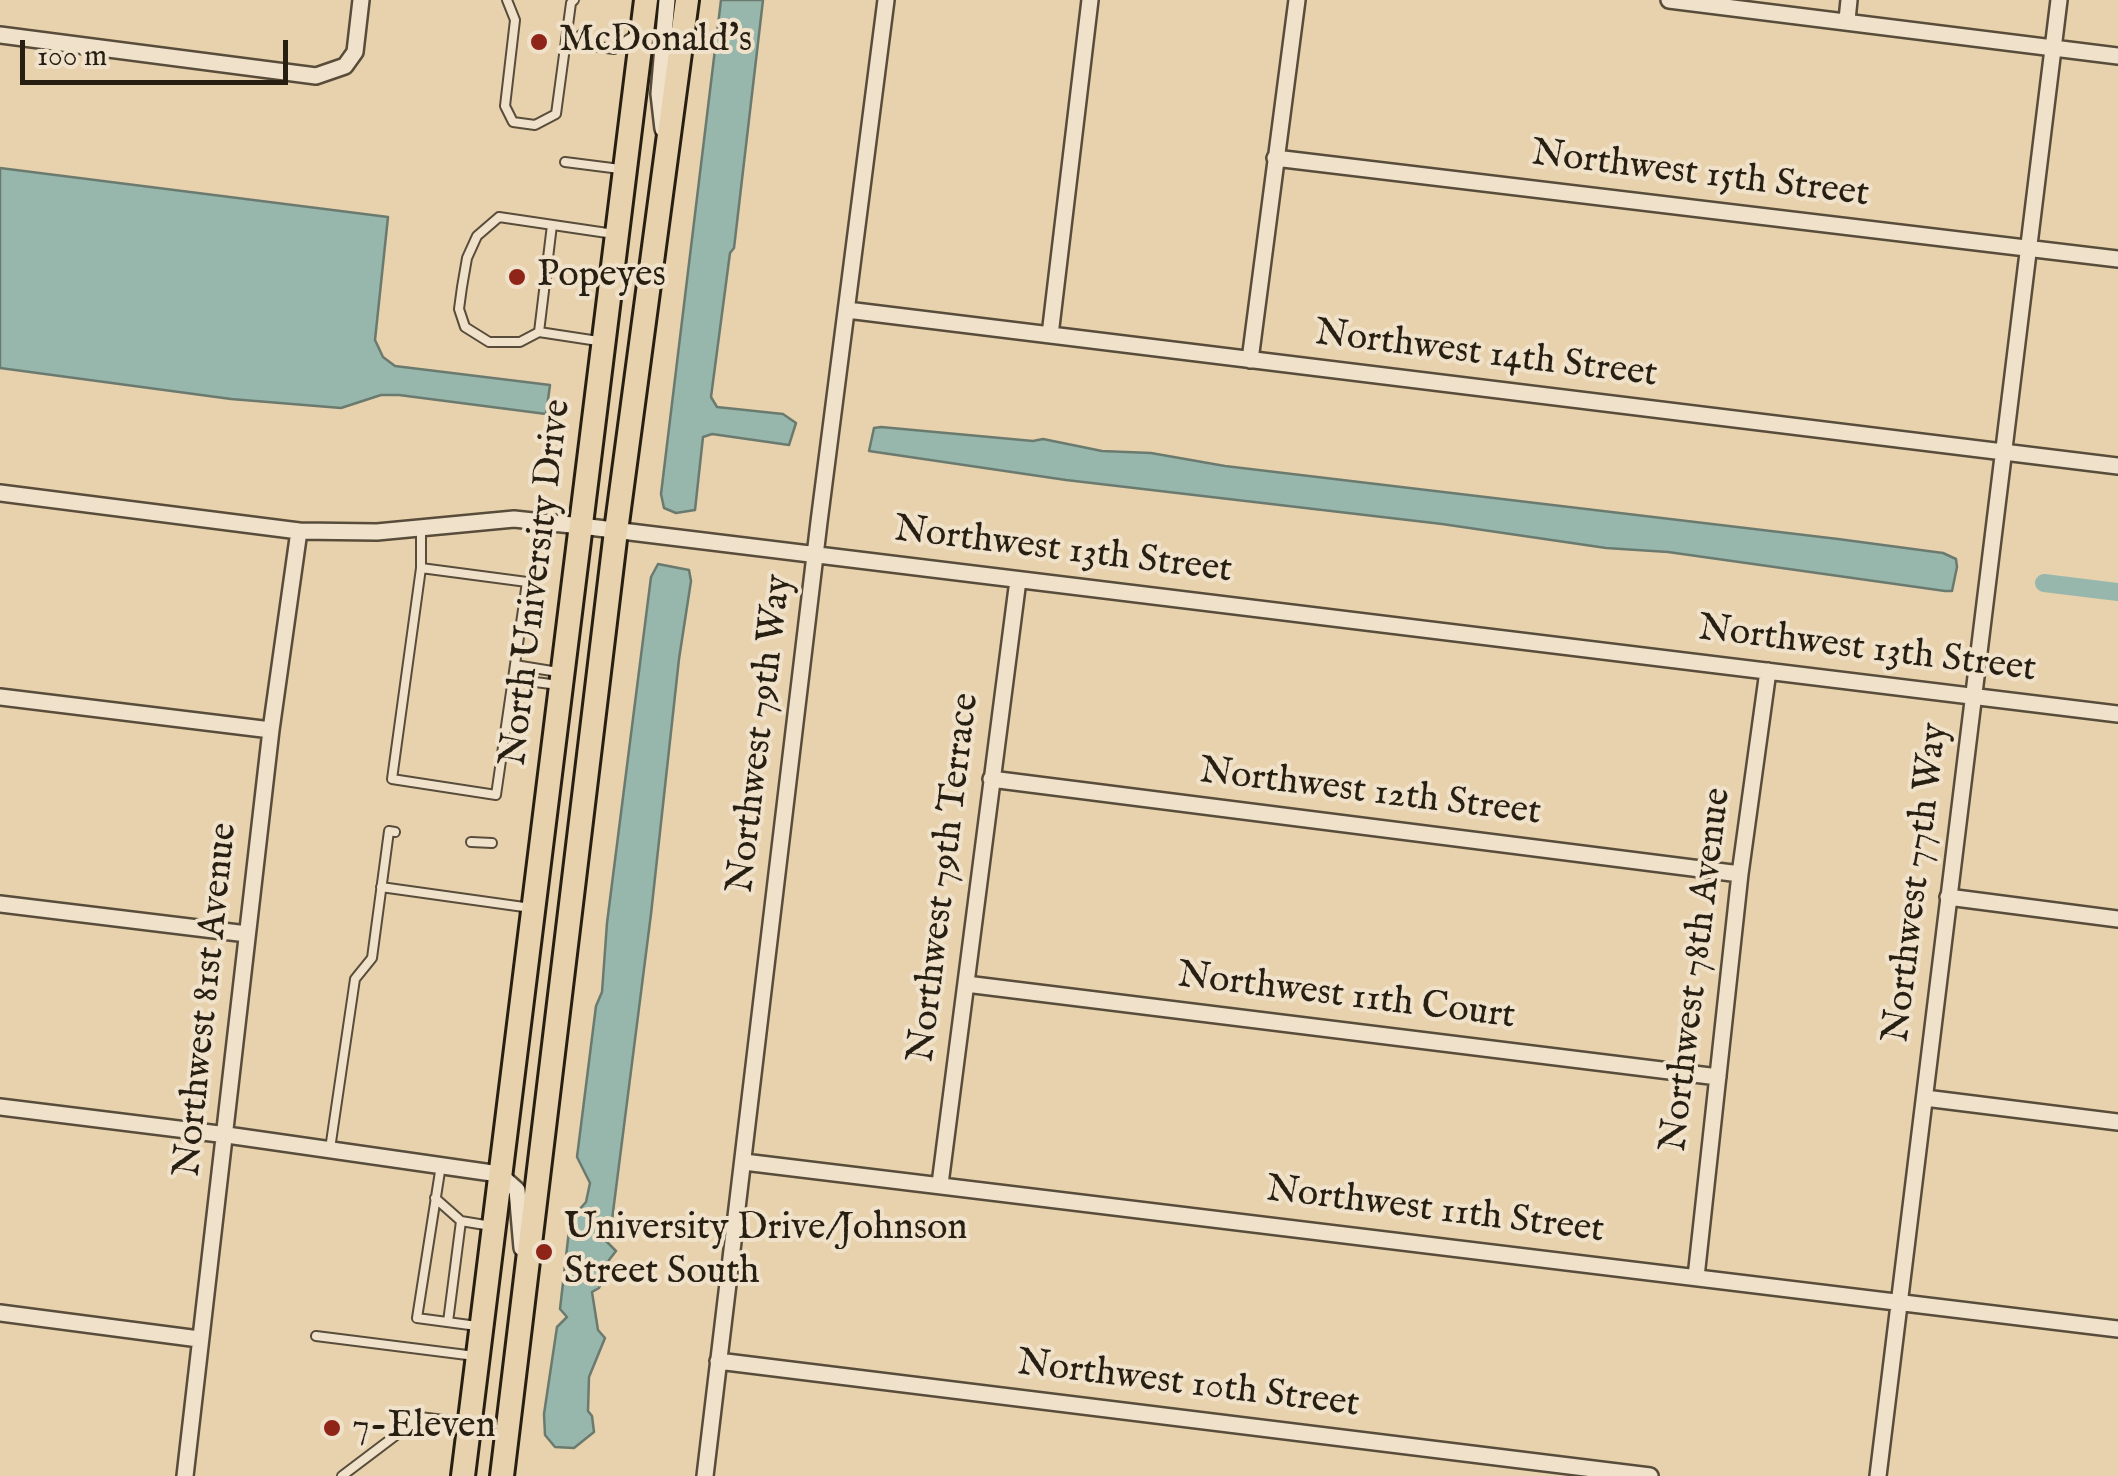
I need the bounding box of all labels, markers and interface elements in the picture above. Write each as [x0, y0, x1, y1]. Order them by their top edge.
place label: McDonald's [559, 19, 752, 65]
scale bar [25, 20, 292, 82]
marker: McDonald's [528, 31, 550, 53]
text: 100 m [37, 38, 107, 76]
street label: Northwest 15th Street [1529, 133, 1871, 219]
place label: Popeyes [537, 254, 666, 300]
marker: Popeyes [506, 266, 528, 288]
street label: Northwest 14th Street [1312, 312, 1660, 400]
street label: North University Drive [493, 397, 583, 769]
street label: Northwest 13th Street [891, 509, 1235, 595]
street label: Northwest 79th Way [720, 572, 804, 896]
street label: Northwest 13th Street [1695, 608, 2039, 694]
street label: Northwest 79th Terrace [901, 691, 991, 1065]
street label: Northwest 77th Way [1876, 721, 1960, 1045]
street label: Northwest 12th Street [1197, 750, 1543, 838]
street label: Northwest 78th Avenue [1653, 786, 1743, 1154]
street label: Northwest 81st Avenue [167, 821, 249, 1179]
street label: Northwest 11th Court [1175, 955, 1517, 1041]
street label: Northwest 11th Street [1263, 1169, 1607, 1255]
place label: University Drive/Johnson Street South [564, 1207, 968, 1296]
marker: University Drive/Johnson Street South [533, 1241, 555, 1263]
street label: Northwest 10th Street [1014, 1342, 1362, 1430]
place label: 7-Eleven [352, 1405, 496, 1451]
marker: 7-Eleven [321, 1417, 343, 1439]

